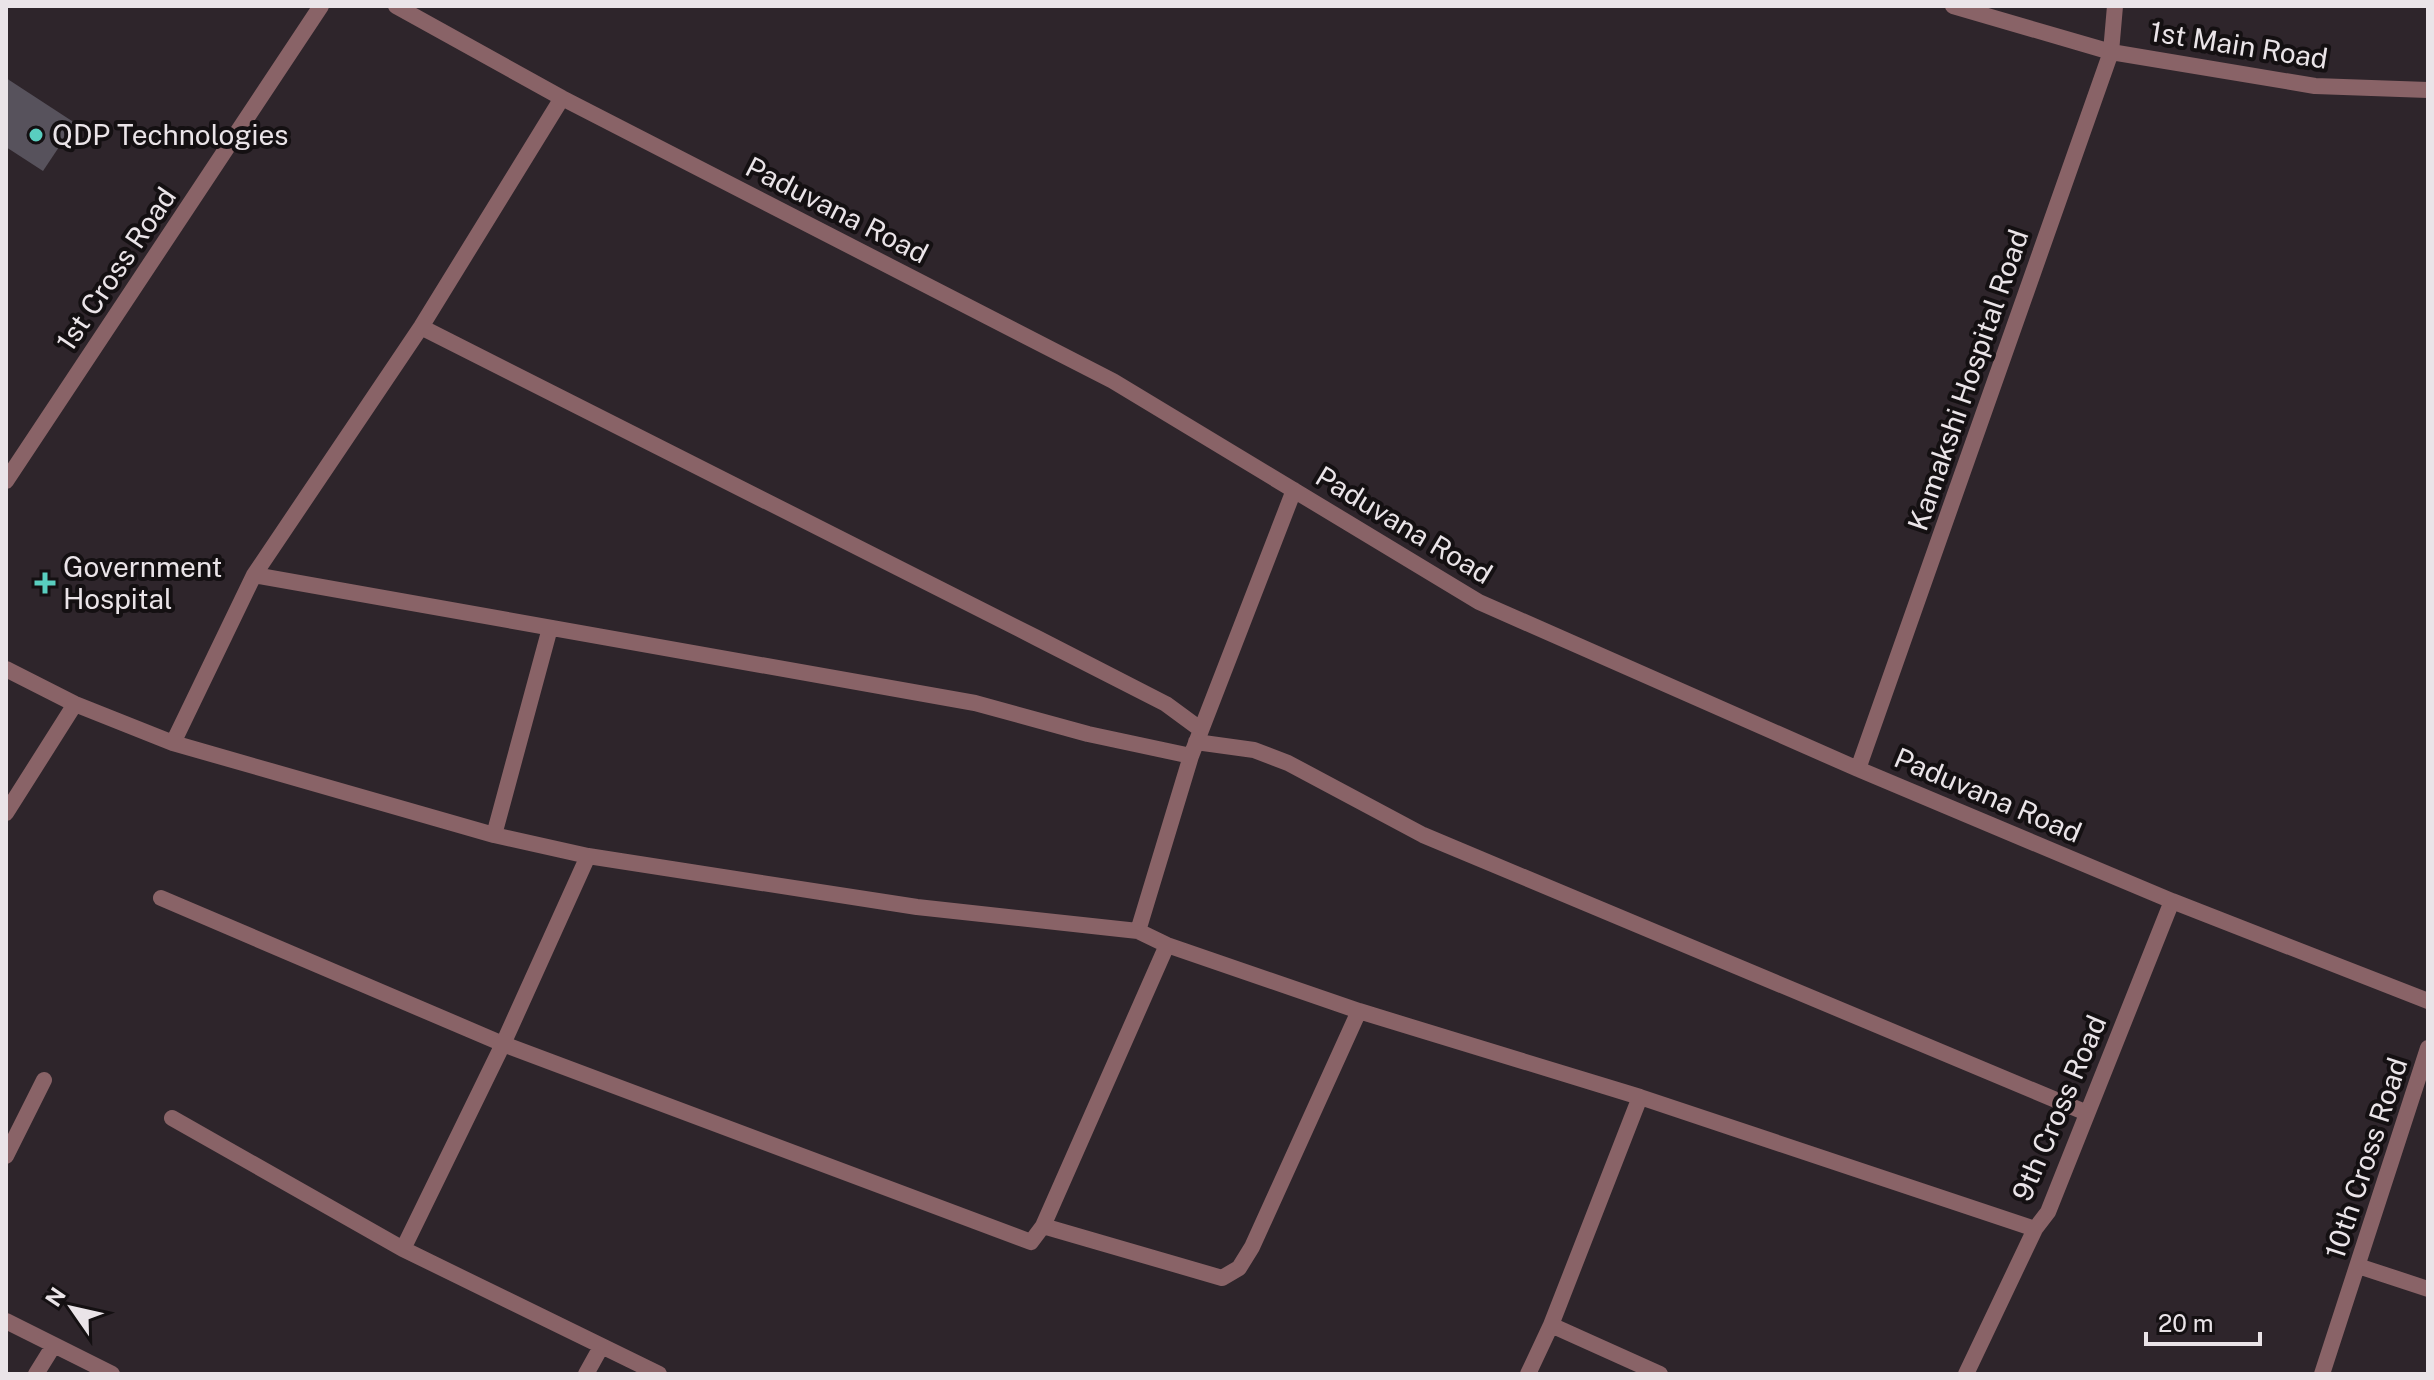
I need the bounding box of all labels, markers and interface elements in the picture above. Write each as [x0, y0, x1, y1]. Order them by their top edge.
street label: 1st Main Road [2148, 14, 2330, 75]
place label: QDP Technologies [52, 118, 289, 151]
marker: QDP Technologies [27, 126, 45, 144]
street label: Paduvana Road [741, 149, 934, 270]
street label: 1st Cross Road [49, 181, 182, 357]
street label: Kamakshi Hospital Road [1900, 225, 2035, 535]
street label: Paduvana Road [1310, 459, 1498, 590]
place label: Government Hospital [63, 550, 222, 615]
marker: Government Hospital [34, 572, 56, 594]
street label: Paduvana Road [1890, 740, 2087, 849]
street label: 9th Cross Road [2005, 1010, 2112, 1206]
street label: 10th Cross Road [2317, 1053, 2414, 1263]
north arrow [32, 1268, 112, 1348]
text: N [40, 1282, 71, 1311]
scale bar [2146, 1296, 2260, 1346]
text: 20 m [2158, 1309, 2214, 1337]

